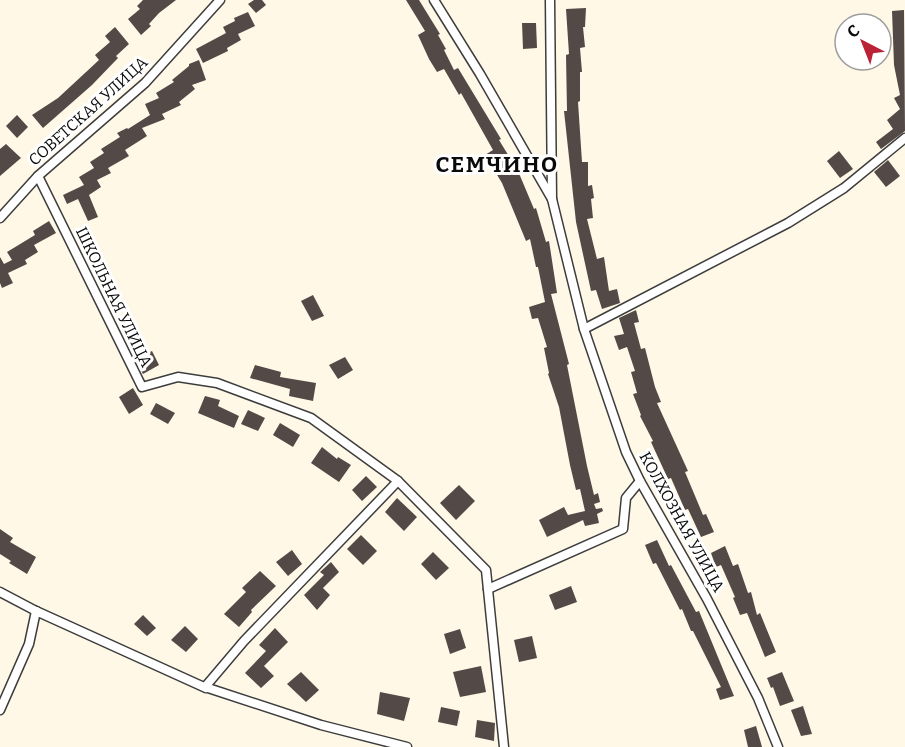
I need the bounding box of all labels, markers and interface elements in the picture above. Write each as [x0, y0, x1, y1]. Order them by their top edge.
north arrow [833, 12, 893, 72]
text: С [843, 21, 863, 42]
street label: СОВЕТСКАЯ УЛИЦА [25, 52, 152, 169]
district label: СЕМЧИНО [435, 151, 559, 178]
street label: ШКОЛЬНАЯ УЛИЦА [72, 224, 156, 371]
street label: КОЛХОЗНАЯ УЛИЦА [636, 449, 729, 596]

